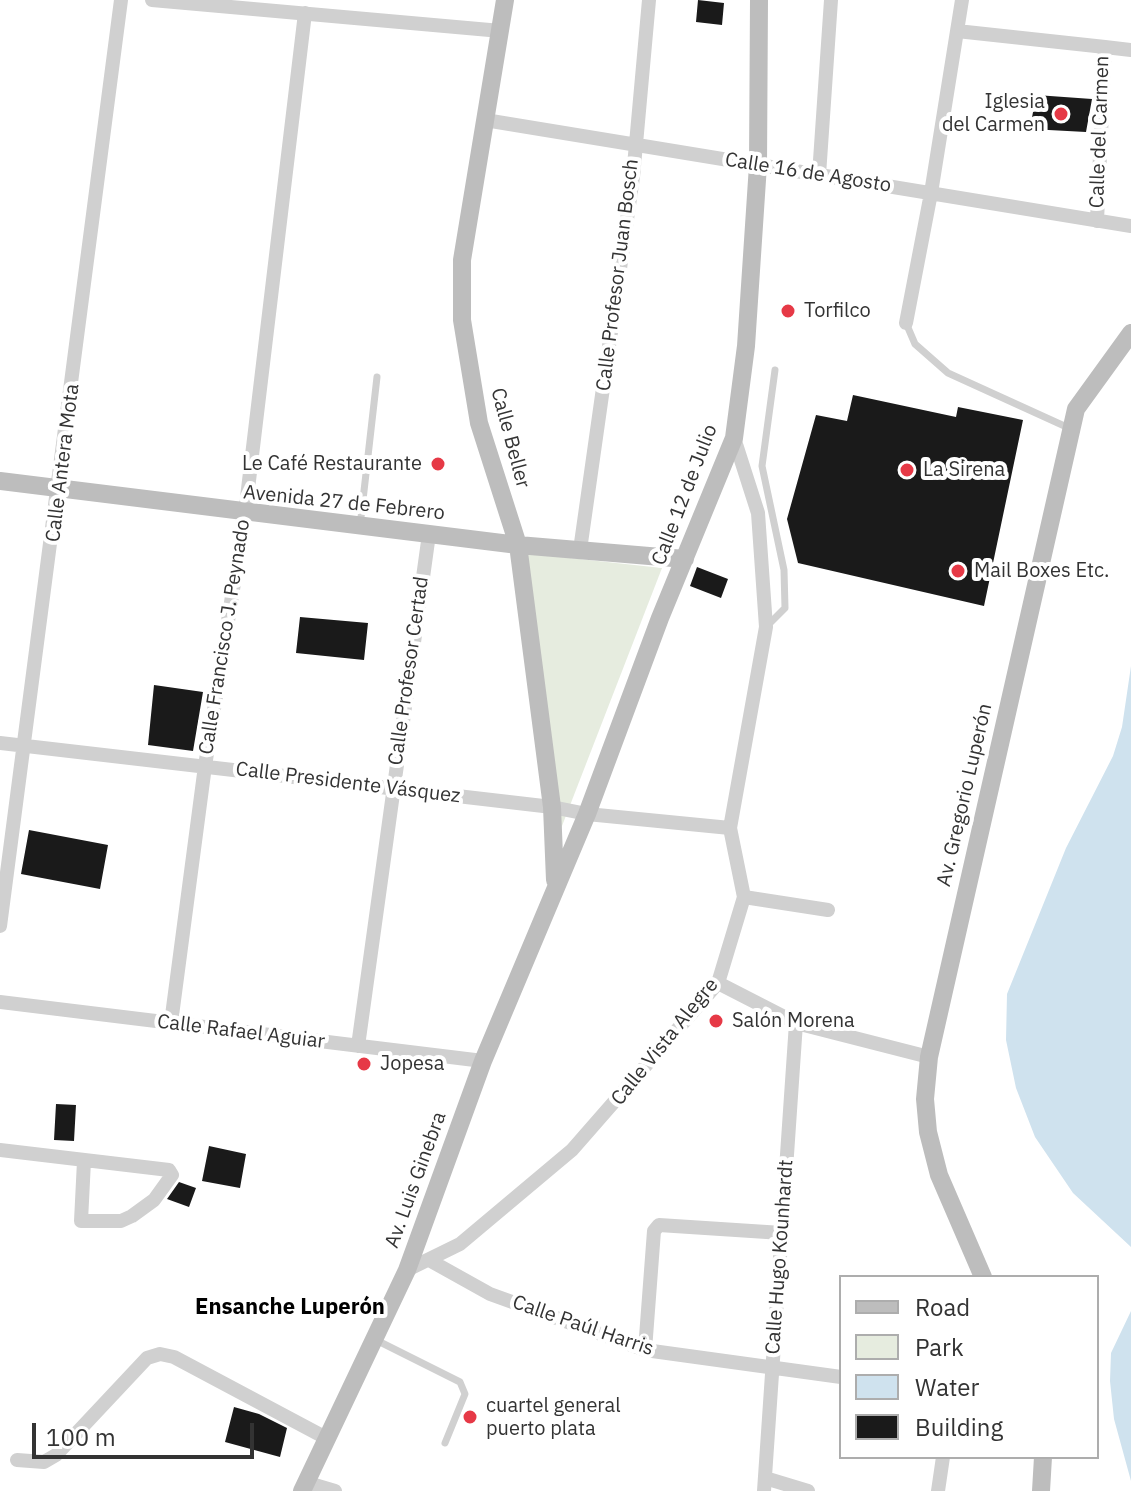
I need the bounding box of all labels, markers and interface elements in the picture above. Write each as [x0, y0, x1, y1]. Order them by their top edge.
street label: Calle del Carmen [1085, 55, 1115, 209]
place label: Iglesia del Carmen [942, 90, 1045, 137]
marker: Iglesia del Carmen [1052, 105, 1070, 123]
street label: Calle 16 de Agosto [723, 148, 893, 198]
street label: Calle Profesor Juan Bosch [592, 157, 644, 393]
place label: Torfilco [804, 299, 871, 323]
marker: Torfilco [779, 302, 797, 320]
street label: Calle Antera Mota [41, 382, 85, 544]
street label: Calle Beller [485, 385, 535, 491]
street label: Calle 12 de Julio [647, 421, 723, 569]
place label: Le Café Restaurante [242, 452, 422, 476]
marker: Le Café Restaurante [429, 455, 447, 473]
place label: La Sirena [923, 458, 1005, 482]
marker: La Sirena [898, 461, 916, 479]
street label: Avenida 27 de Febrero [242, 480, 446, 526]
street label: Calle Francisco J. Peynado [195, 518, 255, 756]
place label: Mail Boxes Etc. [974, 559, 1110, 583]
marker: Mail Boxes Etc. [949, 562, 967, 580]
street label: Calle Profesor Certad [384, 575, 434, 767]
street label: Av. Gregorio Luperón [932, 701, 998, 889]
street label: Calle Presidente Vásquez [234, 757, 462, 809]
street label: Calle Vista Alegre [606, 974, 724, 1110]
place label: Salón Morena [732, 1009, 855, 1033]
street label: Calle Rafael Aguiar [156, 1010, 326, 1054]
marker: Salón Morena [707, 1012, 725, 1030]
place label: Jopesa [380, 1052, 444, 1076]
marker: Jopesa [355, 1055, 373, 1073]
street label: Av. Luis Ginebra [380, 1109, 452, 1251]
street label: Calle Hugo Kounhardt [761, 1159, 799, 1355]
legend [839, 1275, 1099, 1459]
street label: Calle Paúl Harris [509, 1291, 657, 1361]
text: Road [915, 1291, 970, 1323]
district label: Ensanche Luperón [195, 1295, 385, 1321]
text: Park [915, 1331, 964, 1363]
text: Water [915, 1371, 979, 1403]
place label: cuartel general puerto plata [486, 1394, 621, 1441]
scale bar [36, 1407, 258, 1457]
marker: cuartel general puerto plata [461, 1408, 479, 1426]
text: Building [915, 1411, 1003, 1443]
text: 100 m [46, 1421, 116, 1453]

